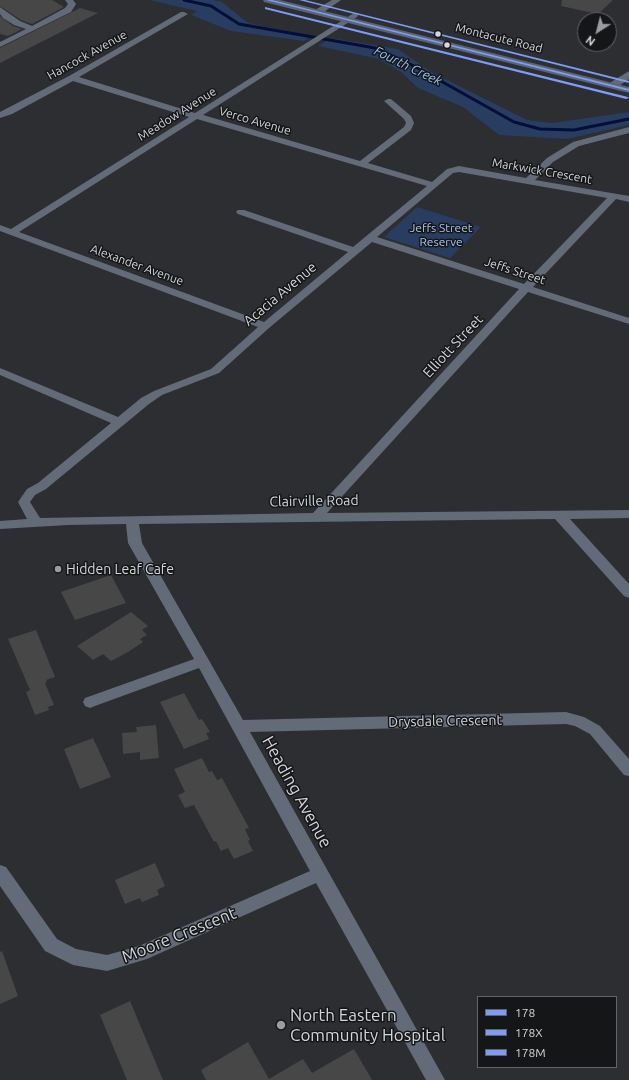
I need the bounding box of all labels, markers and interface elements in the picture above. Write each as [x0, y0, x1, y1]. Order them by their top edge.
north arrow [577, 12, 617, 52]
street label: Montacute Road [454, 20, 544, 56]
street label: Hancock Avenue [45, 27, 129, 83]
unlabelled marker [433, 29, 443, 39]
text: N [584, 34, 597, 48]
unlabelled marker [442, 40, 452, 50]
water label: Fourth Creek [371, 43, 445, 89]
street label: Meadow Avenue [135, 84, 219, 144]
street label: Verco Avenue [217, 104, 293, 138]
street label: Markwick Crescent [491, 155, 593, 187]
park label: Jeffs Street Reserve [409, 221, 473, 249]
street label: Alexander Avenue [89, 241, 185, 289]
street label: Jeffs Street [483, 254, 547, 288]
street label: Acacia Avenue [240, 259, 320, 329]
street label: Elliott Street [420, 311, 486, 381]
street label: Clairville Road [269, 492, 359, 510]
place label: Hidden Leaf Cafe [66, 561, 174, 577]
marker: Hidden Leaf Cafe [53, 564, 63, 574]
street label: Drysdale Crescent [388, 712, 502, 730]
street label: Heading Avenue [258, 733, 336, 851]
street label: Moore Crescent [119, 903, 239, 967]
legend [477, 996, 617, 1068]
place label: North Eastern Community Hospital [290, 1005, 445, 1045]
text: 178 [515, 1006, 535, 1019]
marker: North Eastern Community Hospital [275, 1019, 287, 1031]
text: 178X [515, 1026, 543, 1039]
text: 178M [515, 1046, 546, 1059]

